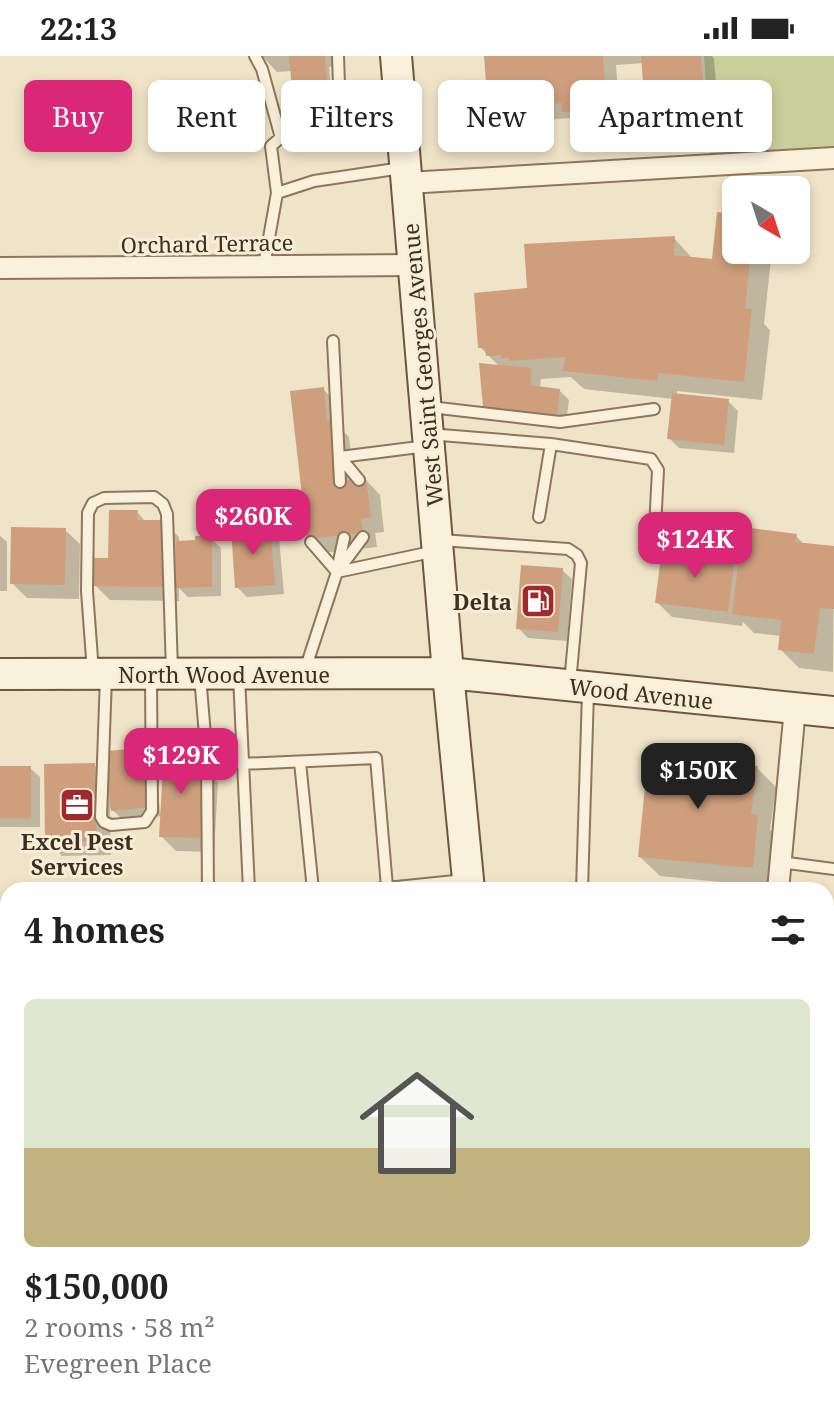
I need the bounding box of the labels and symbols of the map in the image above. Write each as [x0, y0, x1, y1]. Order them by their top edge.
north arrow [722, 176, 810, 264]
street label: West Saint Georges Avenue [395, 222, 449, 508]
street label: Orchard Terrace [120, 226, 294, 260]
pin: $260K [197, 489, 309, 557]
pin: $124K [639, 512, 751, 580]
fuel station icon: Delta [519, 582, 557, 620]
place label: Delta [453, 586, 512, 616]
street label: North Wood Avenue [118, 659, 330, 689]
street label: Wood Avenue [567, 671, 715, 715]
pin: $129K [125, 728, 237, 796]
pin: $150K [642, 743, 754, 811]
office icon: Excel Pest Services [58, 786, 96, 824]
place label: Excel Pest Services [21, 826, 133, 881]

